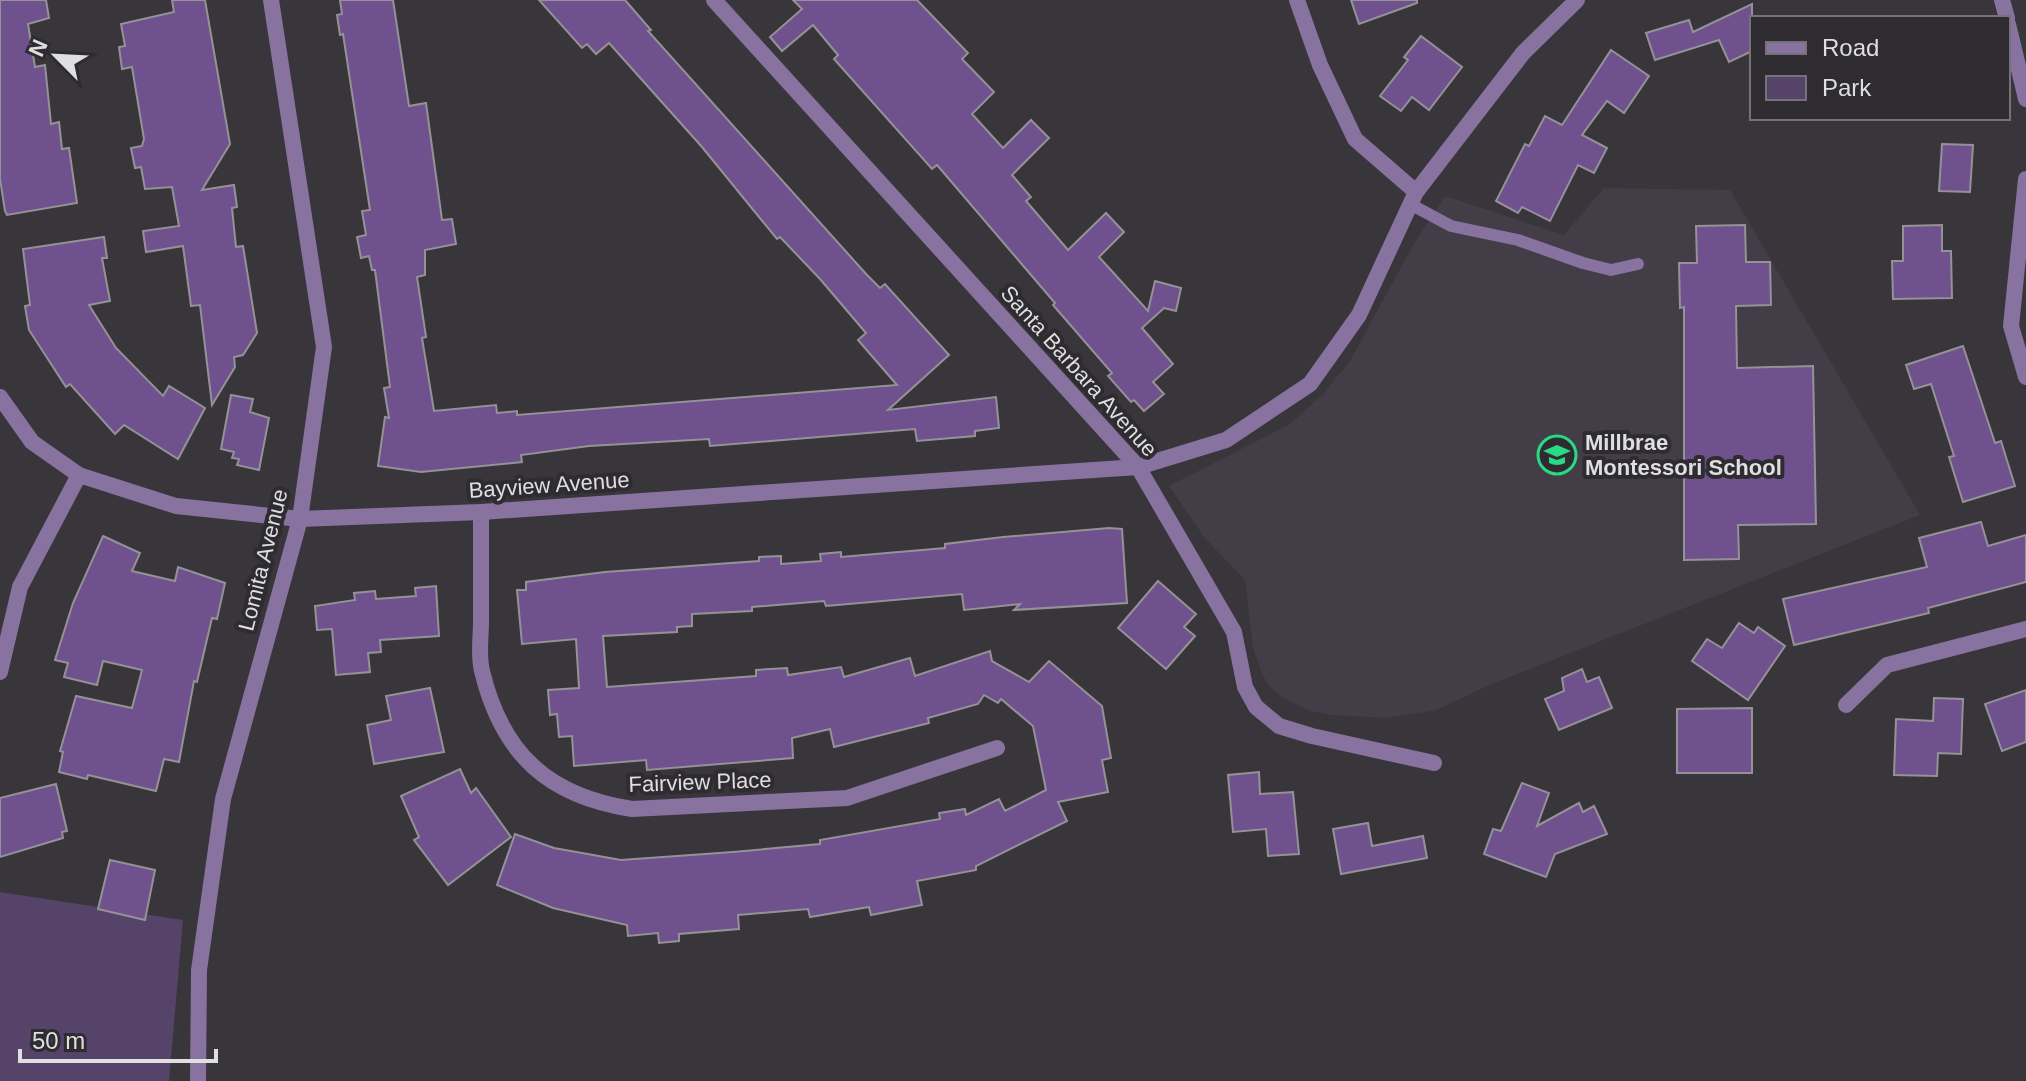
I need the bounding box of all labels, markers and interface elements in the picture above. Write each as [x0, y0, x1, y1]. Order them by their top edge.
north arrow [16, 16, 96, 96]
legend [1750, 16, 2010, 120]
text: Road [1822, 34, 1879, 61]
text: N [24, 36, 53, 60]
text: Park [1822, 74, 1872, 101]
street label: Santa Barbara Avenue [996, 281, 1162, 461]
place label: Millbrae Montessori School [1585, 430, 1782, 480]
school or university icon: Millbrae Montessori School [1536, 434, 1578, 476]
street label: Bayview Avenue [468, 467, 630, 503]
street label: Lomita Avenue [233, 487, 293, 633]
street label: Fairview Place [628, 767, 772, 797]
scale bar [20, 1013, 216, 1063]
text: 50 m [32, 1027, 85, 1054]

